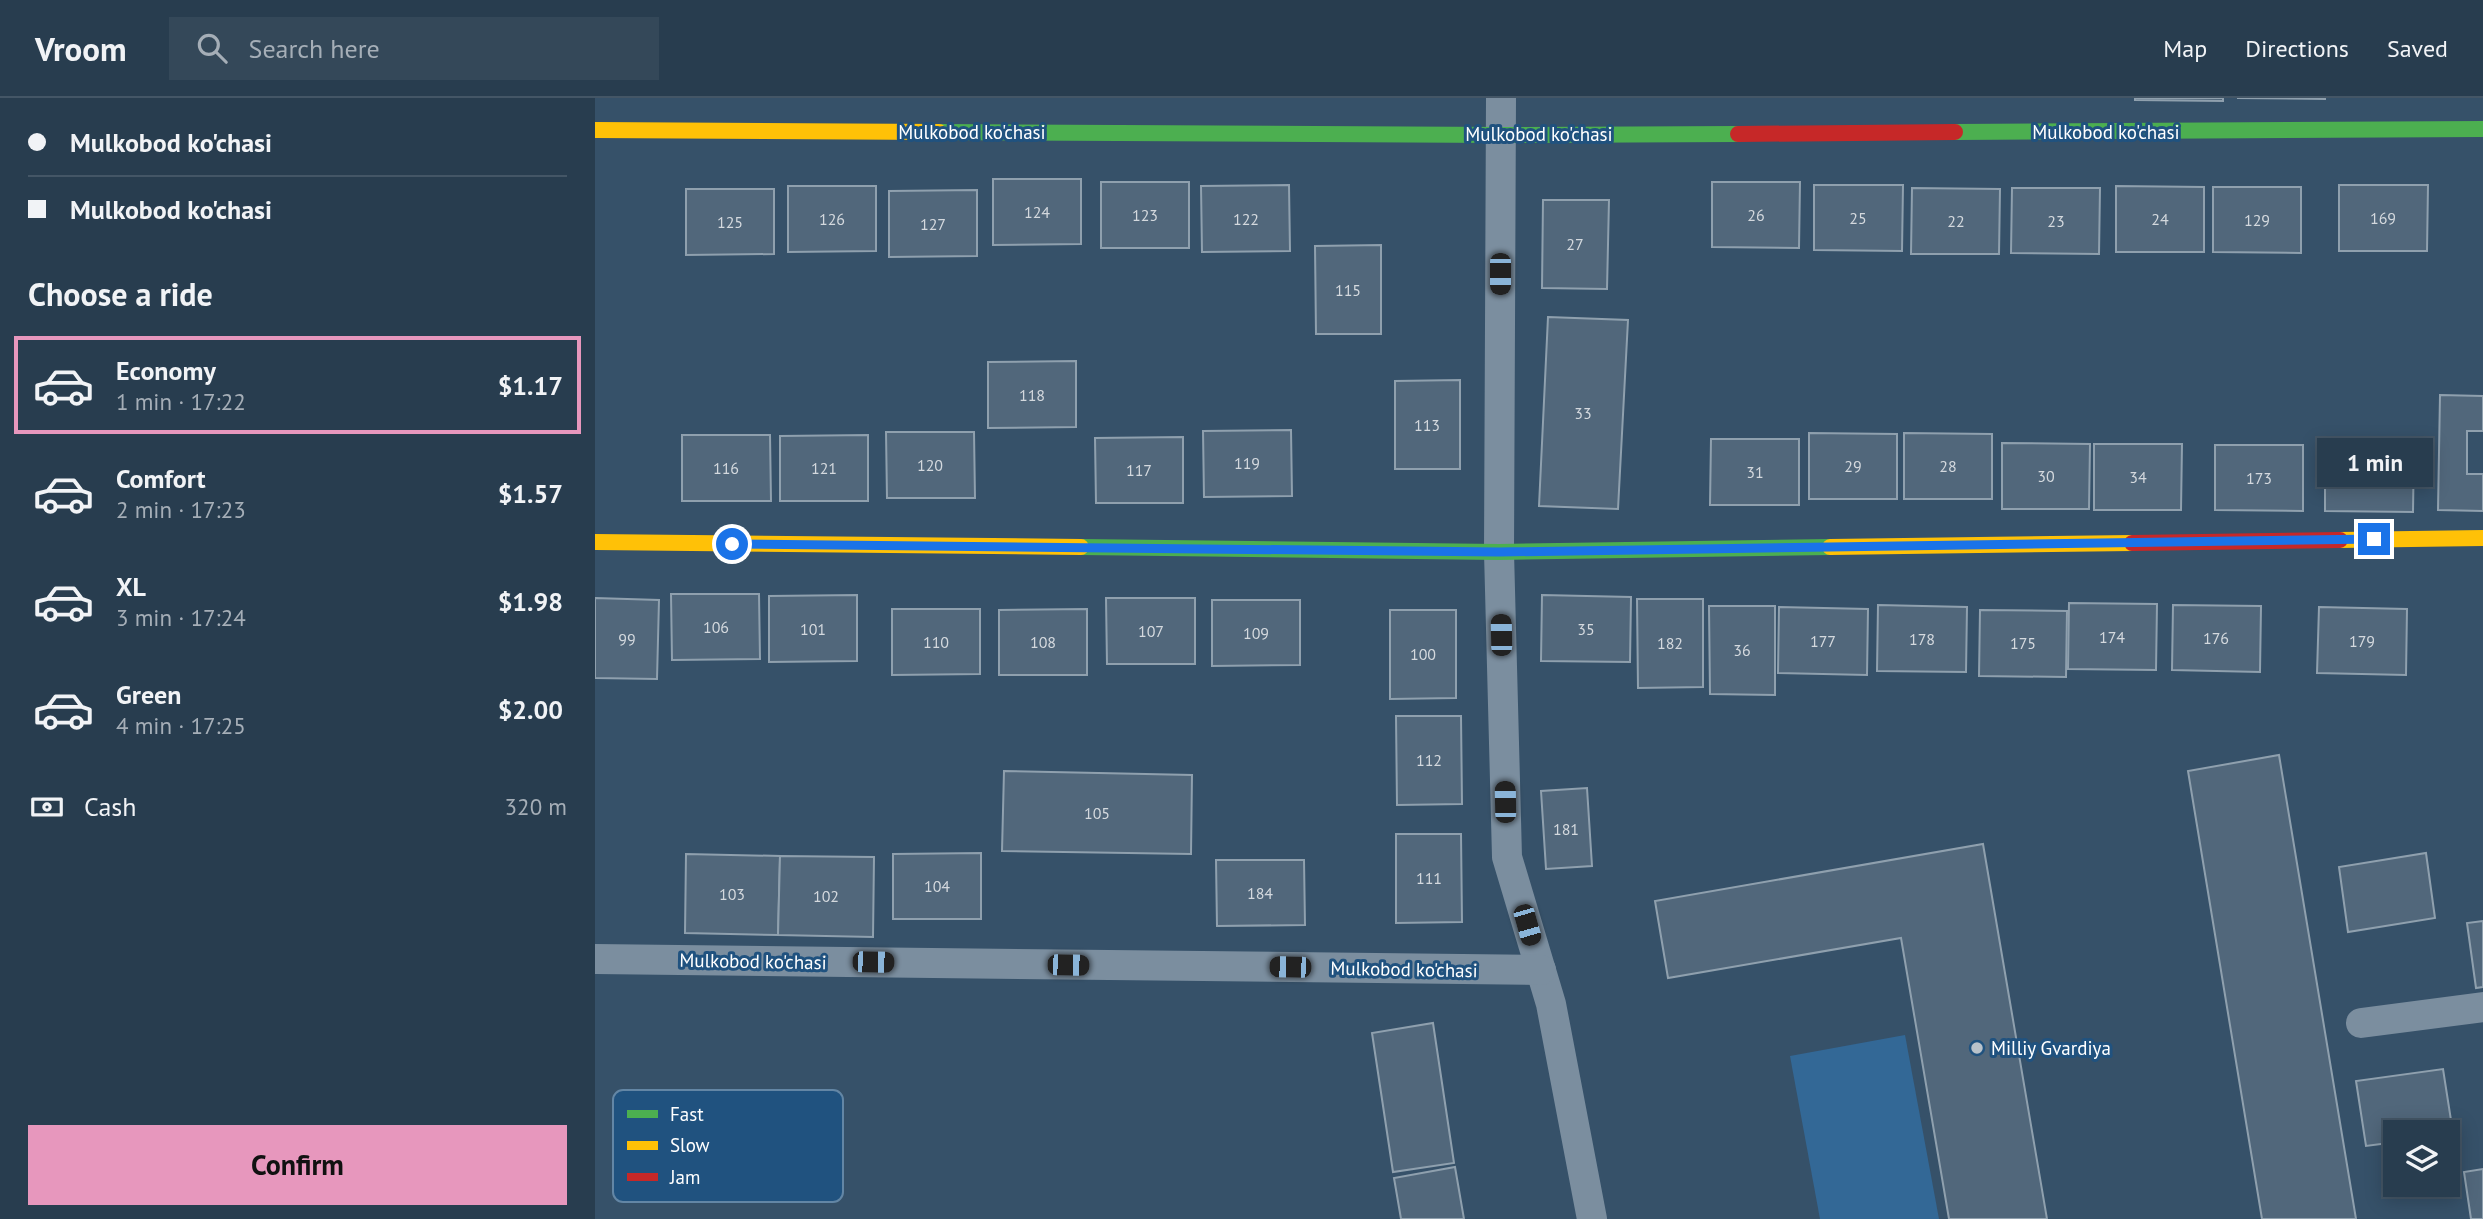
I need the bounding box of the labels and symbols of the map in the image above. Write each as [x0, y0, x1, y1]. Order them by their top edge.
street label: Mulkobod ko'chasi [898, 120, 1046, 144]
street label: Mulkobod ko'chasi [2032, 120, 2180, 144]
street label: Mulkobod ko'chasi [1465, 122, 1613, 146]
house number: 124 [1024, 202, 1050, 222]
house number: 123 [1132, 205, 1158, 225]
house number: 26 [1747, 205, 1765, 225]
house number: 25 [1849, 208, 1867, 228]
house number: 169 [2370, 208, 2396, 228]
house number: 126 [819, 209, 845, 229]
house number: 122 [1233, 209, 1259, 229]
house number: 24 [2151, 209, 2169, 229]
house number: 129 [2244, 210, 2270, 230]
house number: 22 [1947, 211, 1965, 231]
house number: 23 [2047, 211, 2065, 231]
house number: 125 [717, 212, 743, 232]
house number: 127 [920, 214, 946, 234]
house number: 27 [1566, 234, 1584, 254]
car [1490, 253, 1511, 295]
house number: 115 [1335, 280, 1361, 300]
house number: 118 [1019, 385, 1045, 405]
house number: 33 [1574, 403, 1592, 423]
house number: 113 [1414, 415, 1440, 435]
callout: 1 min [2316, 438, 2432, 486]
house number: 119 [1234, 453, 1260, 473]
house number: 120 [917, 455, 943, 475]
house number: 29 [1844, 456, 1862, 476]
house number: 28 [1939, 456, 1957, 476]
house number: 116 [713, 458, 739, 478]
house number: 121 [811, 458, 837, 478]
house number: 117 [1126, 460, 1152, 480]
house number: 31 [1746, 462, 1764, 482]
house number: 30 [2037, 466, 2055, 486]
house number: 34 [2129, 467, 2147, 487]
house number: 173 [2246, 468, 2272, 488]
route end [2358, 523, 2390, 555]
route start [716, 528, 748, 560]
car [1491, 614, 1512, 656]
house number: 106 [703, 617, 729, 637]
house number: 101 [800, 619, 826, 639]
house number: 35 [1577, 619, 1595, 639]
house number: 107 [1138, 621, 1164, 641]
house number: 109 [1243, 623, 1269, 643]
house number: 174 [2099, 627, 2125, 647]
house number: 176 [2203, 628, 2229, 648]
house number: 99 [618, 629, 636, 649]
house number: 178 [1909, 629, 1935, 649]
house number: 177 [1810, 631, 1836, 651]
house number: 179 [2349, 631, 2375, 651]
house number: 110 [923, 632, 949, 652]
house number: 108 [1030, 632, 1056, 652]
house number: 182 [1657, 633, 1683, 653]
house number: 175 [2010, 633, 2036, 653]
house number: 36 [1733, 640, 1751, 660]
house number: 100 [1410, 644, 1436, 664]
house number: 112 [1416, 750, 1442, 770]
car [1495, 781, 1516, 823]
house number: 105 [1084, 803, 1110, 823]
house number: 181 [1553, 819, 1579, 839]
house number: 111 [1416, 868, 1442, 888]
house number: 104 [924, 876, 950, 896]
house number: 184 [1247, 883, 1273, 903]
house number: 103 [719, 884, 745, 904]
house number: 102 [813, 886, 839, 906]
car [1512, 902, 1543, 948]
street label: Mulkobod ko'chasi [679, 948, 827, 974]
car [852, 951, 895, 973]
car [1047, 954, 1090, 976]
car [1269, 956, 1312, 978]
street label: Mulkobod ko'chasi [1330, 956, 1478, 982]
place label: Milliy Gvardiya [1991, 1036, 2111, 1060]
marker: Milliy Gvardiya [1969, 1040, 1985, 1056]
legend [613, 1090, 843, 1202]
text: Fast [670, 1102, 704, 1126]
text: Slow [670, 1133, 710, 1157]
text: Jam [669, 1165, 700, 1189]

